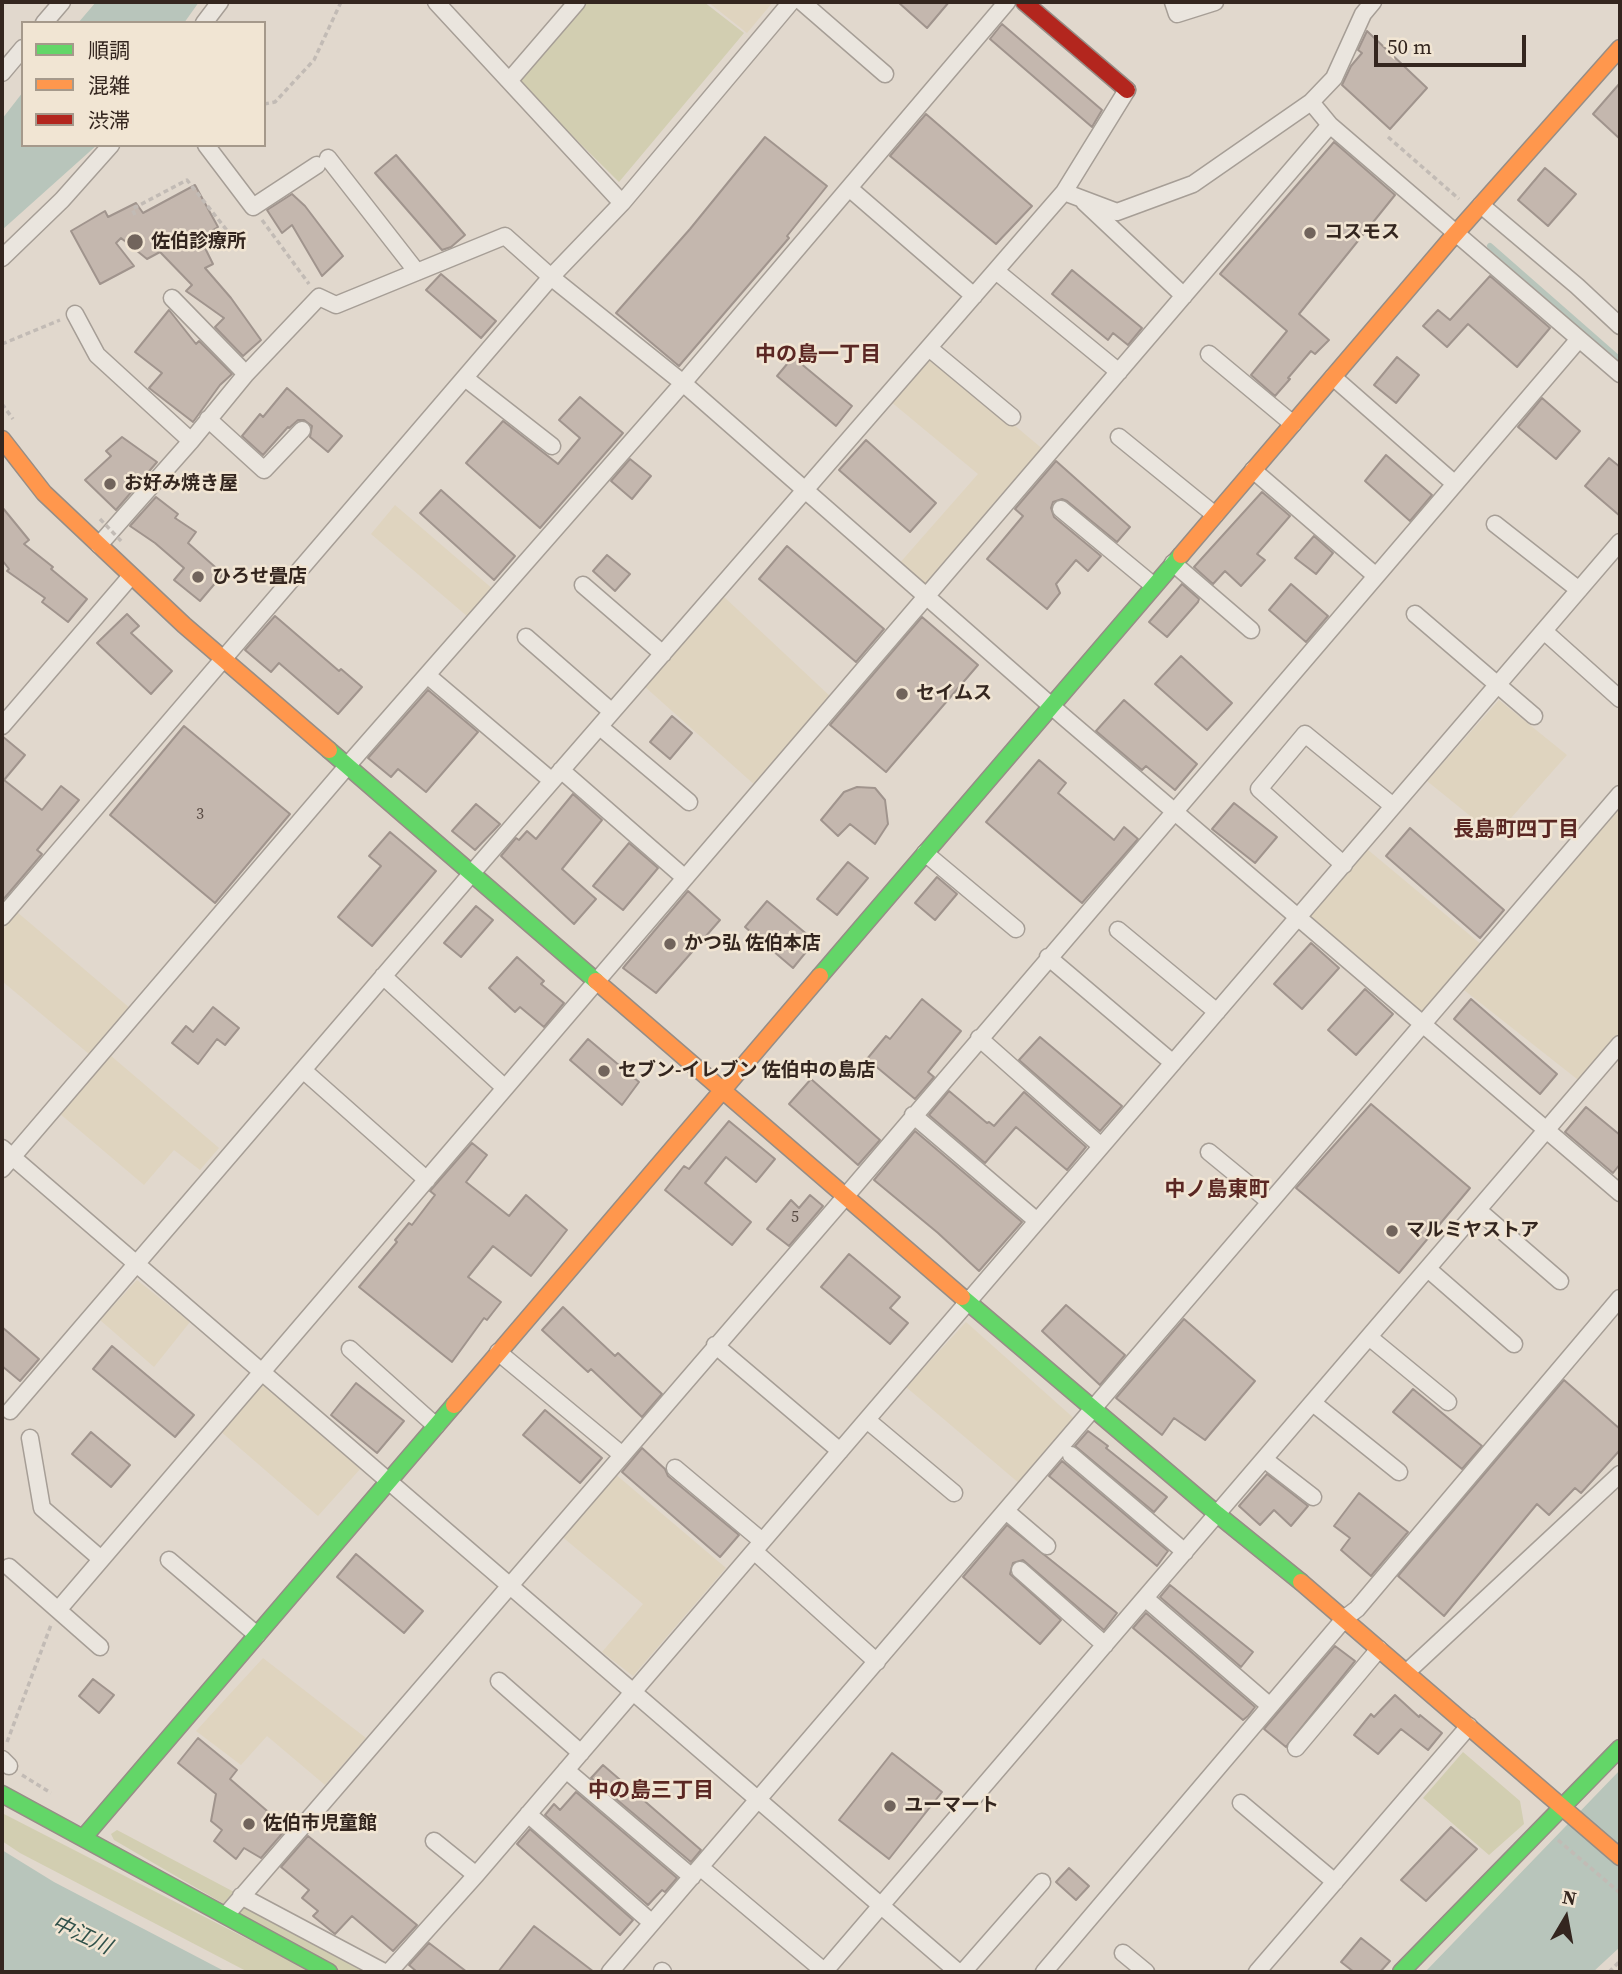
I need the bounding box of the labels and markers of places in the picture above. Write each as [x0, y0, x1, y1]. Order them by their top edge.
place label: コスモス [1324, 222, 1400, 244]
marker: コスモス [1302, 225, 1318, 241]
place label: 佐伯診療所 [151, 231, 246, 253]
marker: 佐伯診療所 [125, 232, 145, 252]
place label: お好み焼き屋 [124, 473, 238, 495]
marker: お好み焼き屋 [102, 476, 118, 492]
place label: ひろせ畳店 [212, 566, 307, 588]
marker: ひろせ畳店 [190, 569, 206, 585]
place label: セイムス [916, 683, 992, 705]
marker: セイムス [894, 686, 910, 702]
place label: かつ弘 佐伯本店 [684, 933, 821, 955]
marker: かつ弘 佐伯本店 [662, 936, 678, 952]
place label: セブン-イレブン 佐伯中の島店 [618, 1060, 876, 1082]
marker: セブン-イレブン 佐伯中の島店 [596, 1063, 612, 1079]
place label: マルミヤストア [1406, 1220, 1539, 1242]
marker: マルミヤストア [1384, 1223, 1400, 1239]
place label: ユーマート [904, 1795, 999, 1817]
marker: ユーマート [882, 1798, 898, 1814]
place label: 佐伯市児童館 [263, 1813, 377, 1835]
marker: 佐伯市児童館 [241, 1816, 257, 1832]

